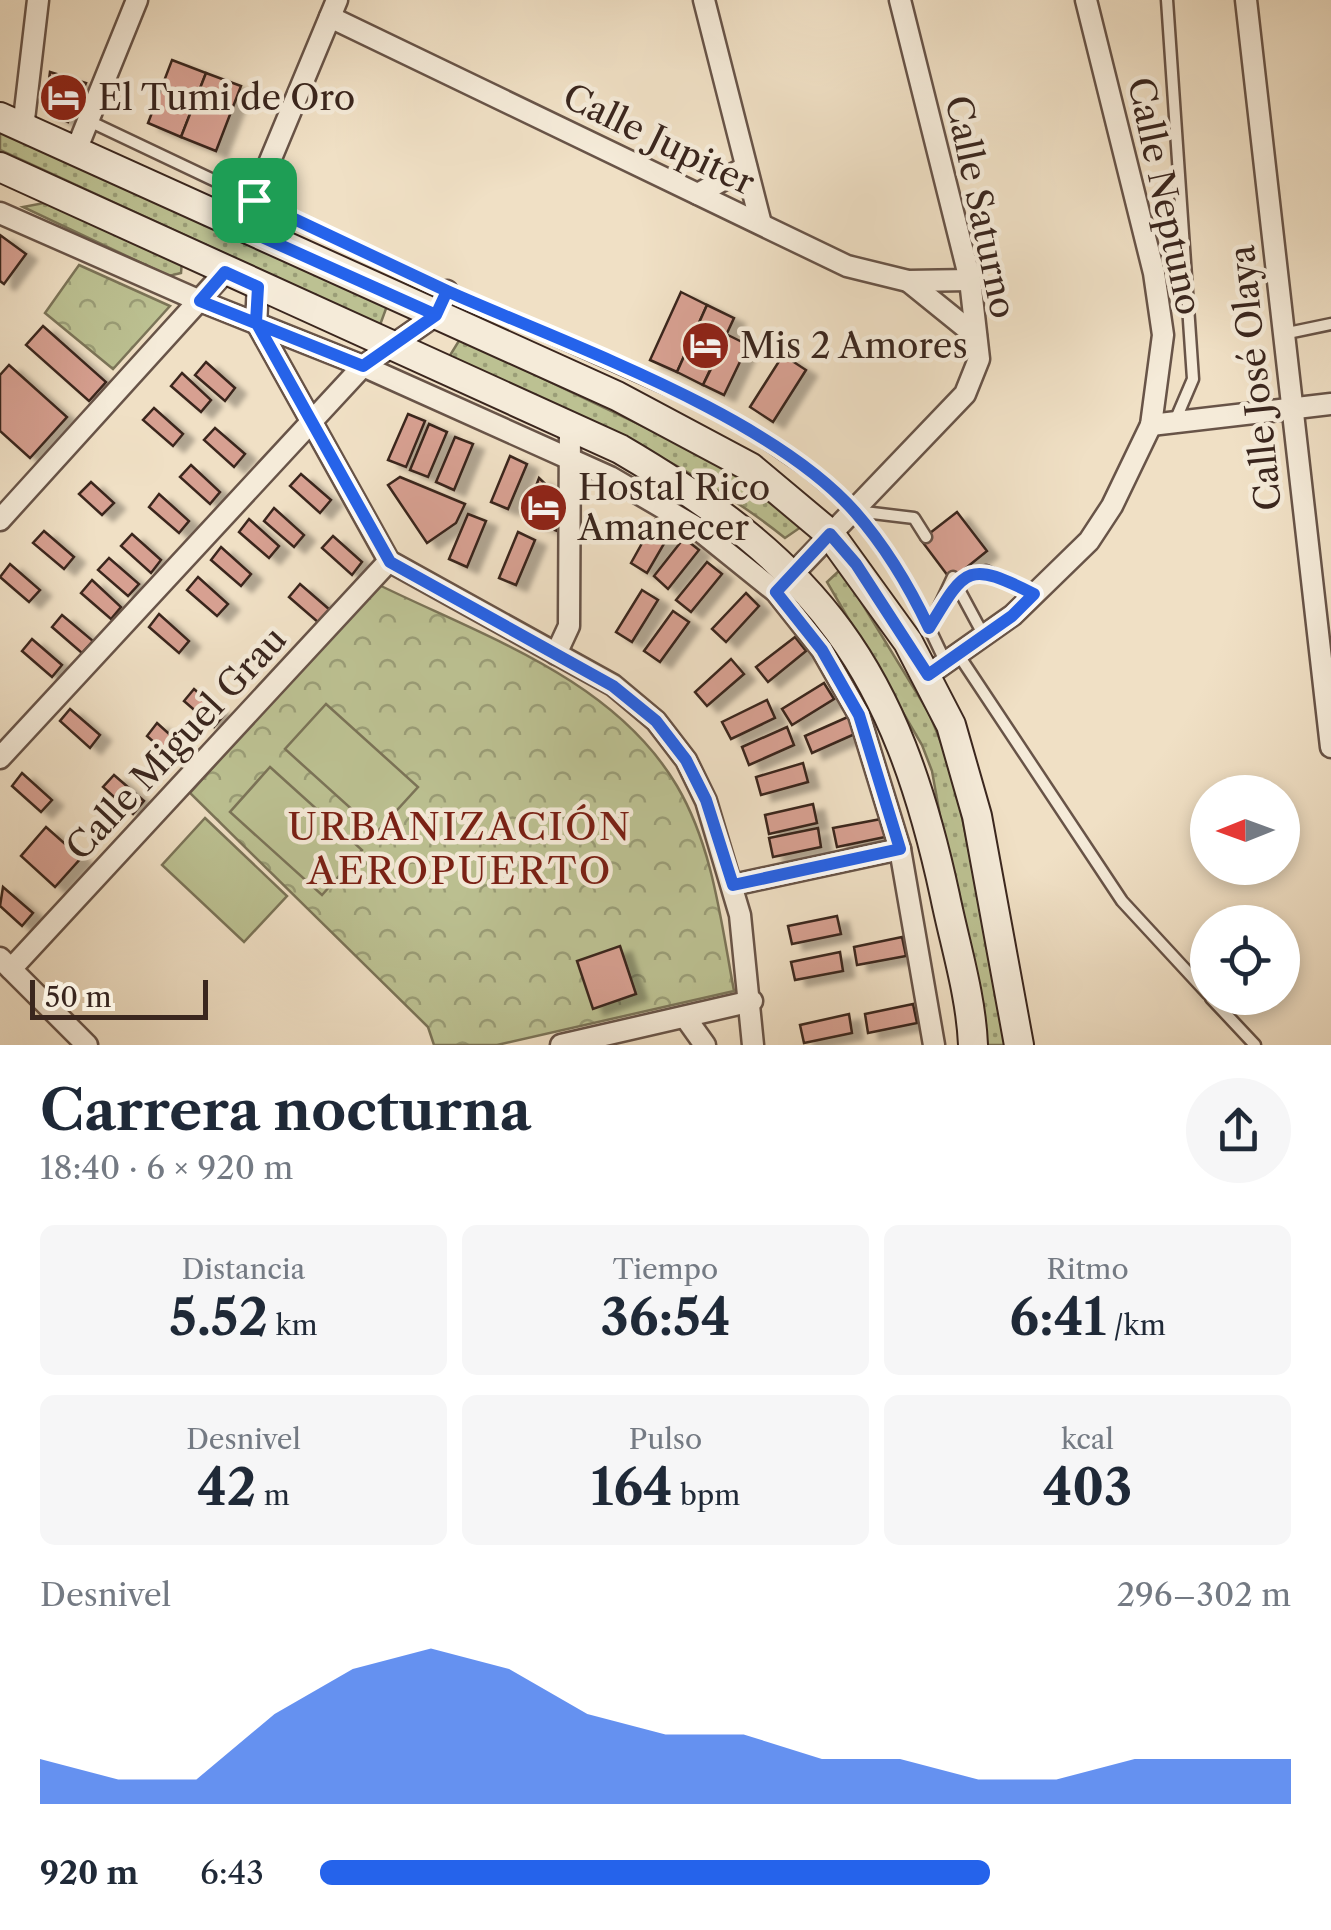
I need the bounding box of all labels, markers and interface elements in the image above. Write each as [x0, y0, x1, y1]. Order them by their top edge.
hotel icon: El Tumi de Oro [37, 71, 89, 123]
street label: Calle Neptuno [1119, 73, 1211, 319]
street label: Calle Jupiter [556, 74, 762, 204]
place label: El Tumi de Oro [98, 76, 355, 119]
street label: Calle Saturno [936, 92, 1026, 322]
pin [212, 158, 297, 243]
icon: arrive [227, 173, 282, 228]
street label: Calle José Olaya [1220, 243, 1290, 513]
hotel icon: Mis 2 Amores [679, 319, 731, 371]
place label: Mis 2 Amores [740, 324, 968, 367]
place label: Hostal Rico Amanecer [577, 466, 770, 549]
hotel icon: Hostal Rico Amanecer [517, 481, 569, 533]
street label: Calle Miguel Grau [57, 617, 295, 869]
north arrow [1190, 775, 1300, 885]
map controls [1190, 775, 1300, 1015]
district label: URBANIZACIÓN AEROPUERTO [287, 803, 633, 894]
button: locate [1190, 905, 1300, 1015]
scale bar [30, 975, 208, 1020]
text: 50 m [45, 980, 112, 1014]
text: Carrera nocturna [40, 1077, 531, 1144]
button: share [1186, 1078, 1291, 1183]
text: 18:40 · 6 × 920 m [40, 1148, 293, 1187]
text: Distancia [182, 1252, 305, 1286]
text: Tiempo [613, 1252, 718, 1286]
text: Ritmo [1046, 1252, 1129, 1286]
text: 5.52 [169, 1286, 268, 1348]
text: 36:54 [600, 1286, 731, 1348]
text: 6:41 [1009, 1286, 1106, 1348]
text: km [268, 1308, 318, 1342]
text: /km [1106, 1308, 1166, 1342]
text: Desnivel [186, 1422, 301, 1456]
text: Pulso [629, 1422, 702, 1456]
text: kcal [1061, 1422, 1114, 1456]
text: 42 [197, 1456, 256, 1518]
text: 164 [591, 1456, 673, 1518]
text: 403 [1043, 1456, 1132, 1518]
text: m [256, 1478, 290, 1512]
text: bpm [673, 1478, 740, 1512]
text: Desnivel [40, 1575, 171, 1614]
text: 296–302 m [1117, 1575, 1291, 1614]
text: 920 m [40, 1853, 138, 1892]
text: 6:43 [200, 1853, 264, 1892]

